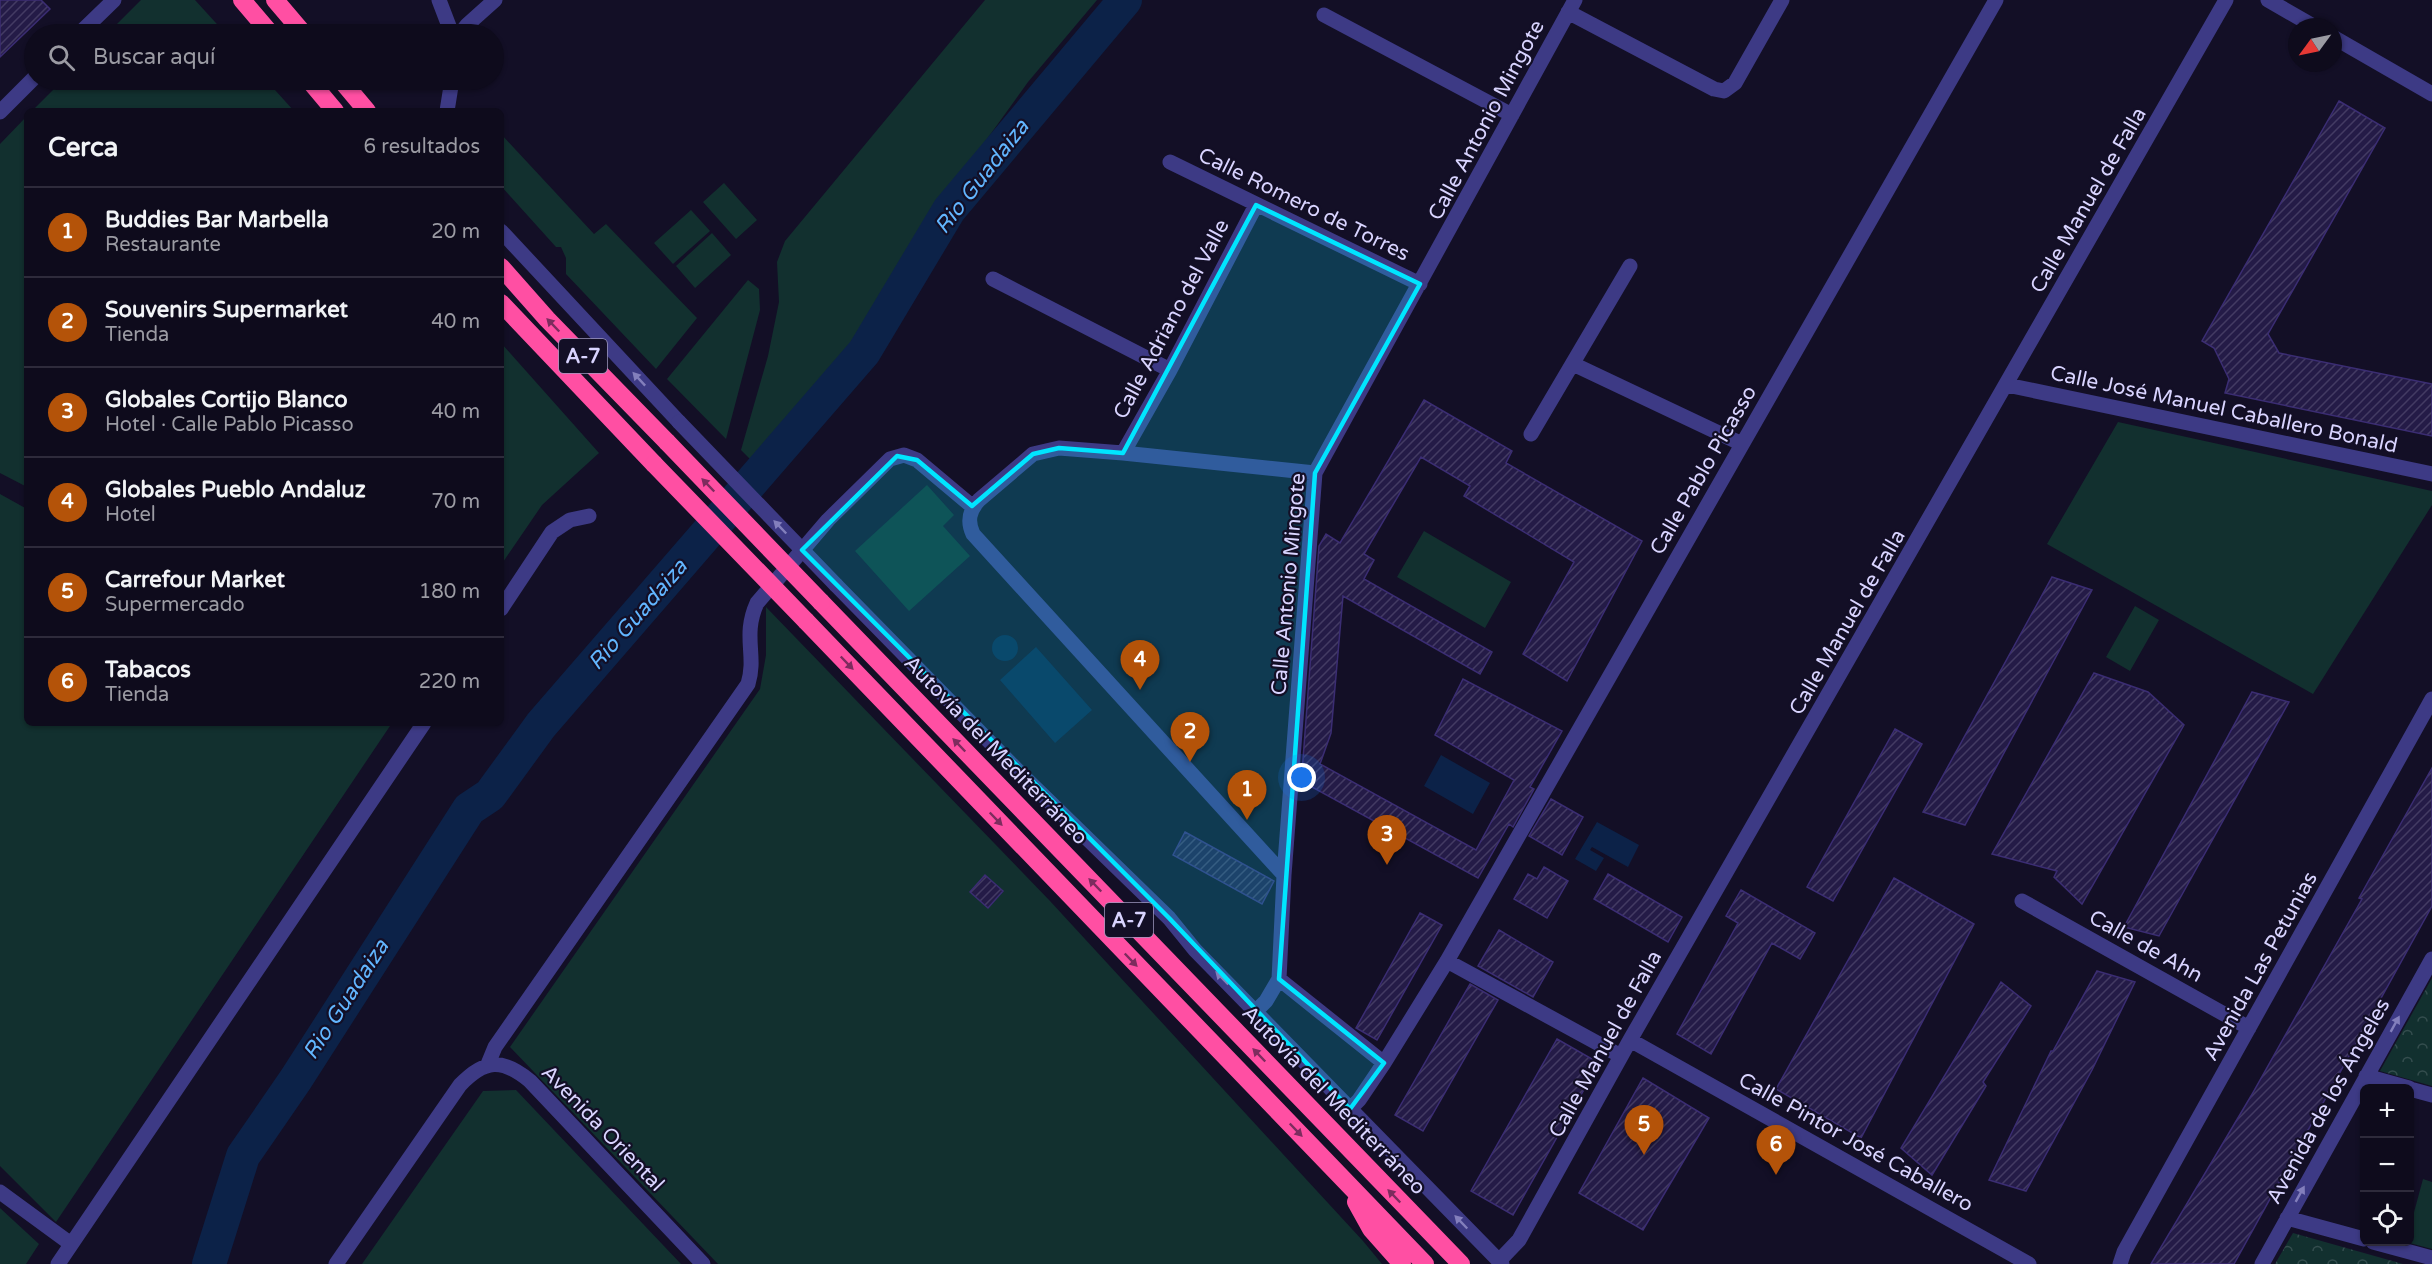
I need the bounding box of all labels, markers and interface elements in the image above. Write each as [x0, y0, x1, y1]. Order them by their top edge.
street label: Calle Antonio Mingote [1423, 16, 1550, 225]
north arrow [2288, 18, 2342, 72]
search box [24, 24, 504, 90]
icon: search [45, 41, 78, 74]
text: Buscar aquí [93, 44, 215, 70]
street label: Calle Manuel de Falla [2025, 103, 2152, 298]
water label: Rio Guadaiza [929, 114, 1035, 239]
text: Cerca [48, 132, 118, 163]
text: 6 resultados [364, 135, 480, 159]
street label: Calle Romero de Torres [1194, 142, 1413, 266]
text: Buddies Bar Marbella [105, 207, 329, 233]
street label: Calle Adriano del Valle [1108, 215, 1235, 423]
text: 1 [61, 220, 74, 244]
text: 20 m [431, 220, 480, 244]
text: Restaurante [105, 233, 221, 257]
text: Souvenirs Supermarket [105, 297, 348, 323]
text: 2 [61, 310, 74, 334]
text: 40 m [431, 310, 480, 334]
one-way arrow [546, 317, 560, 332]
text: Tienda [105, 323, 169, 347]
road number: A-7 [559, 339, 607, 373]
street label: Calle José Manuel Caballero Bonald [2048, 360, 2400, 459]
one-way arrow [632, 373, 646, 387]
street label: Calle Pablo Picasso [1645, 381, 1762, 559]
text: Globales Cortijo Blanco [105, 387, 348, 413]
text: 3 [61, 400, 74, 424]
text: 40 m [431, 400, 480, 424]
text: Hotel · Calle Pablo Picasso [105, 413, 354, 437]
street label: Calle Antonio Mingote [1266, 472, 1311, 696]
text: Globales Pueblo Andaluz [105, 477, 366, 503]
one-way arrow [701, 478, 715, 492]
text: 4 [61, 490, 74, 514]
text: 70 m [431, 490, 480, 514]
text: Hotel [105, 503, 156, 527]
one-way arrow [774, 521, 788, 535]
street label: Calle Manuel de Falla [1784, 525, 1911, 720]
water label: Rio Guadaiza [583, 554, 693, 675]
text: Carrefour Market [105, 567, 285, 593]
text: 5 [61, 580, 74, 604]
text: 180 m [419, 580, 480, 604]
text: Supermercado [105, 593, 245, 617]
pin: 4 [1120, 640, 1160, 690]
street label: Autovía del Mediterráneo [899, 650, 1093, 850]
one-way arrow [839, 656, 853, 670]
text: Tabacos [105, 657, 191, 683]
text: 6 [61, 670, 74, 694]
text: 220 m [419, 670, 480, 694]
text: Tienda [105, 683, 169, 707]
pin: 2 [1170, 712, 1210, 762]
one-way arrow [953, 738, 967, 752]
your location [1287, 763, 1316, 792]
pin: 1 [1228, 770, 1266, 820]
one-way arrow [989, 812, 1003, 826]
pin: 3 [1368, 816, 1406, 865]
street label: Avenida Las Petunias [2198, 867, 2323, 1065]
one-way arrow [1088, 877, 1102, 892]
road number: A-7 [1105, 903, 1153, 937]
street label: Calle de Ahn [2085, 905, 2207, 988]
water label: Rio Guadaiza [297, 934, 395, 1064]
street label: Calle Manuel de Falla [1544, 946, 1667, 1142]
one-way arrow [1124, 952, 1138, 966]
one-way arrow [1215, 970, 1229, 985]
street label: Avenida de los Ángeles [2261, 994, 2395, 1208]
street label: Autovía del Mediterráneo [1237, 1000, 1431, 1200]
one-way arrow [2390, 1016, 2401, 1032]
one-way arrow [1253, 1049, 1267, 1063]
street label: Avenida Oriental [536, 1060, 669, 1197]
street label: Calle Pintor José Caballero [1734, 1067, 1977, 1217]
map controls [2360, 1084, 2414, 1246]
button: + [2360, 1084, 2414, 1138]
pin: 5 [1624, 1106, 1664, 1155]
one-way arrow [1288, 1123, 1302, 1137]
pin: 6 [1756, 1126, 1796, 1175]
button: − [2360, 1138, 2414, 1192]
one-way arrow [2295, 1185, 2305, 1202]
one-way arrow [1388, 1189, 1402, 1203]
button: locate [2360, 1192, 2414, 1246]
one-way arrow [1455, 1216, 1469, 1230]

